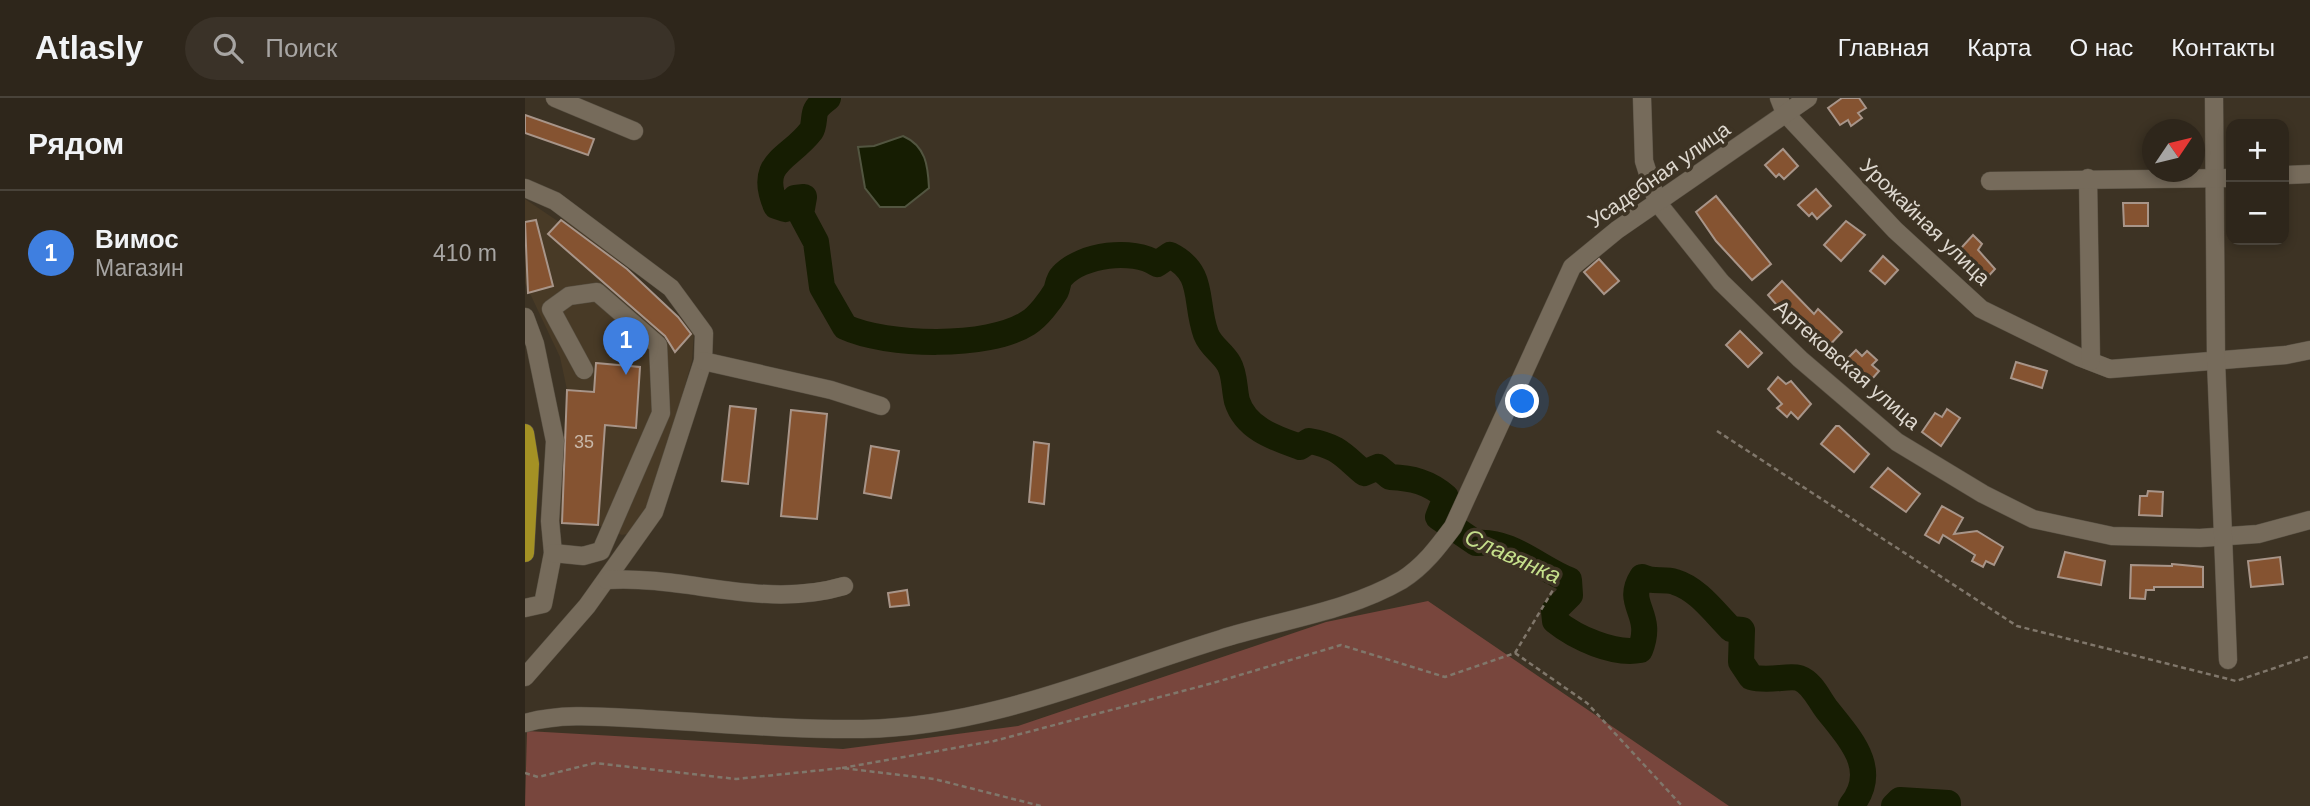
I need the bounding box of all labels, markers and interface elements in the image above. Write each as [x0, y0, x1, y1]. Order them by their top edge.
search box [185, 17, 675, 80]
text: Atlasly [35, 29, 143, 66]
icon: search [209, 29, 247, 67]
text: Поиск [265, 33, 337, 63]
text: Главная [1838, 34, 1929, 61]
text: Карта [1967, 34, 2031, 61]
text: О нас [2069, 34, 2133, 61]
text: Контакты [2171, 34, 2275, 61]
street label: Усадебная улица [1583, 117, 1734, 232]
north arrow [2142, 119, 2205, 182]
map controls [2226, 119, 2289, 245]
button: + [2226, 119, 2289, 182]
text: Рядом [28, 127, 124, 160]
street label: Урожайная улица [1856, 154, 1995, 290]
button: − [2226, 182, 2289, 245]
text: Вимос [95, 224, 179, 254]
text: 1 [45, 240, 57, 266]
text: 410 m [433, 240, 497, 266]
text: Магазин [95, 255, 184, 281]
street label: Артековская улица [1770, 295, 1925, 434]
pin: 1 [603, 317, 649, 375]
your location [1505, 384, 1539, 418]
house number: 35 [574, 432, 594, 452]
water label: Славянка [1461, 523, 1565, 589]

